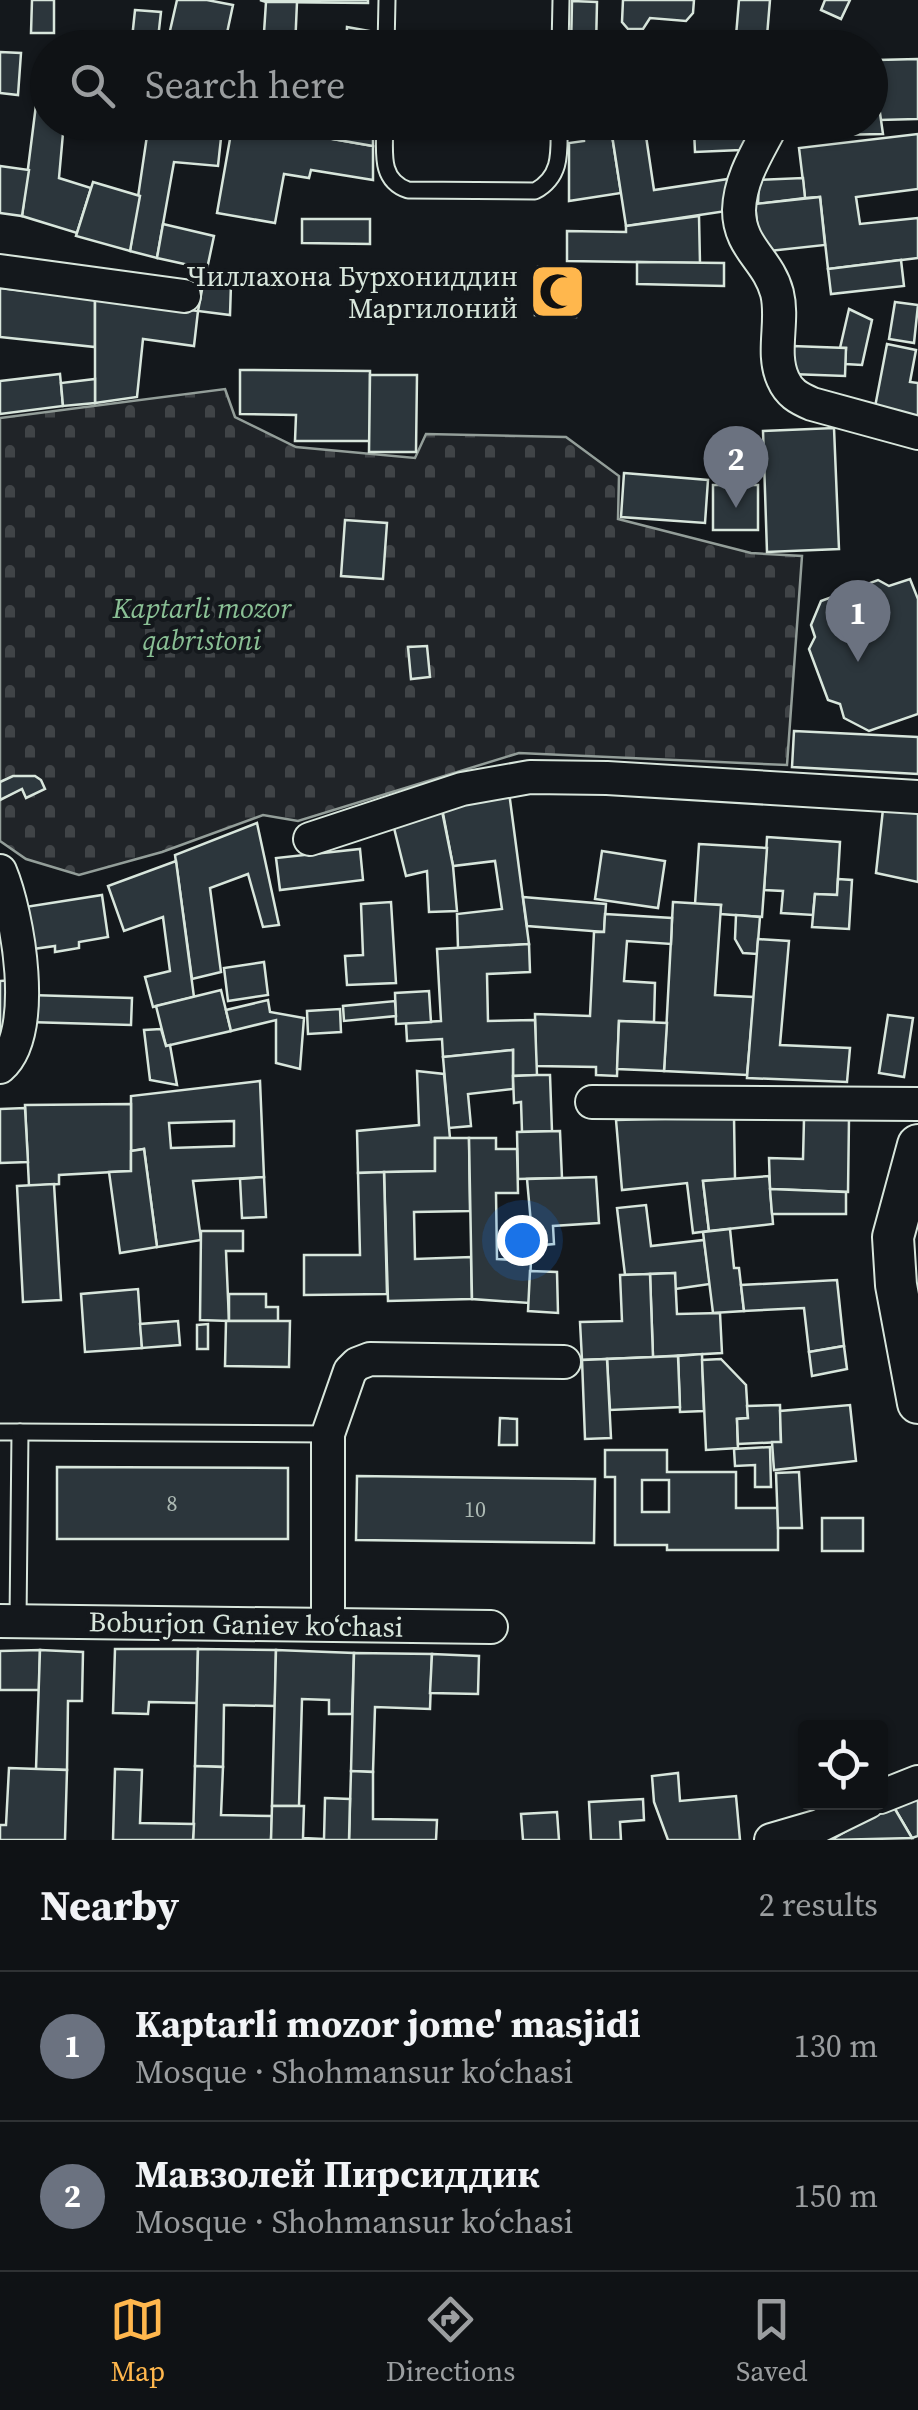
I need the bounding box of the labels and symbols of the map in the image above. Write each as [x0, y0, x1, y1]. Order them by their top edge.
place label: Чиллахона Бурхониддин Маргилоний [187, 257, 518, 327]
mosque icon: Чиллахона Бурхониддин Маргилоний [527, 262, 587, 322]
pin: 2 [704, 426, 768, 508]
pin: 1 [826, 580, 890, 662]
park label: Kaptarli mozor qabristoni [112, 589, 292, 659]
your location [497, 1215, 548, 1266]
house number: 8 [166, 1488, 178, 1518]
house number: 10 [464, 1494, 486, 1524]
street label: Boburjon Ganiev koʻchasi [88, 1602, 404, 1646]

